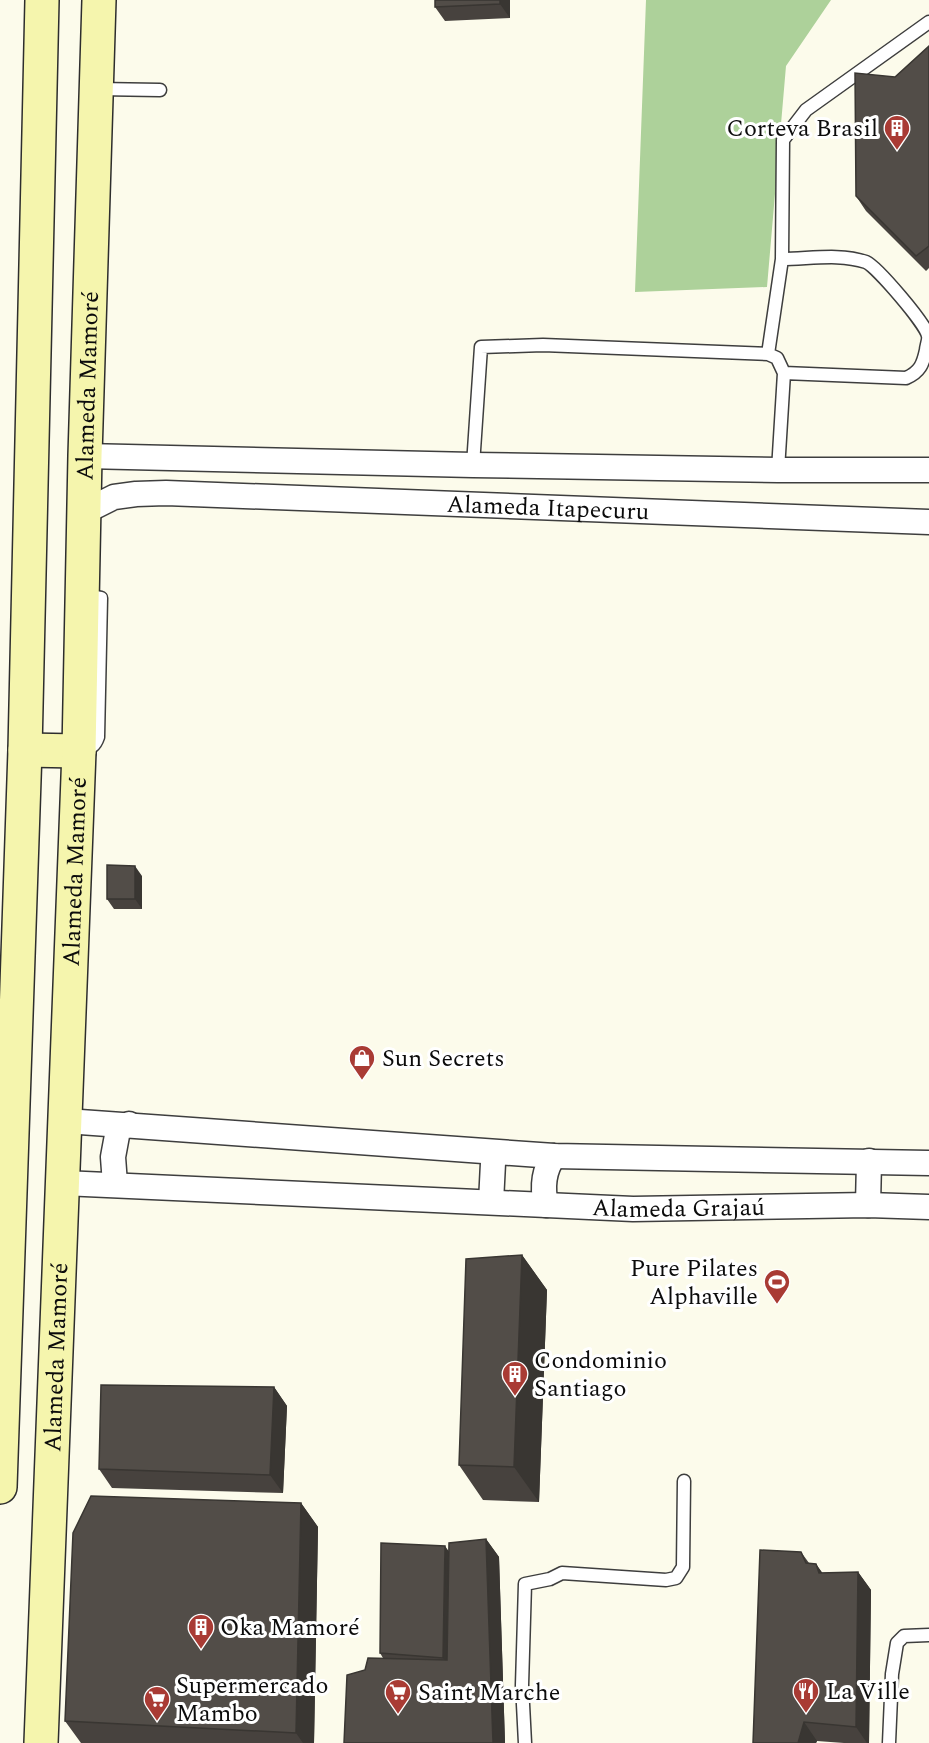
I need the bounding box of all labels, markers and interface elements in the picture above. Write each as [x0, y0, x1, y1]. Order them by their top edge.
place label: Corteva Brasil [726, 111, 878, 147]
building icon: Corteva Brasil [882, 113, 912, 151]
street label: Alameda Mamoré [68, 291, 109, 481]
street label: Alameda Itapecuru [446, 487, 650, 530]
street label: Alameda Mamoré [54, 776, 97, 967]
place label: Sun Secrets [382, 1041, 505, 1077]
shop icon: Sun Secrets [347, 1043, 377, 1081]
street label: Alameda Grajaú [591, 1190, 765, 1228]
place label: Pure Pilates Alphaville [630, 1251, 758, 1315]
street label: Alameda Mamoré [35, 1262, 78, 1453]
sports icon: Pure Pilates Alphaville [762, 1267, 792, 1305]
place label: Condominio Santiago [534, 1343, 667, 1407]
building icon: Condominio Santiago [500, 1359, 530, 1397]
place label: Oka Mamoré [220, 1610, 360, 1646]
building icon: Oka Mamoré [186, 1612, 216, 1650]
place label: Supermercado Mambo [176, 1668, 328, 1732]
place label: La Ville [826, 1674, 910, 1710]
place label: Saint Marche [418, 1675, 560, 1711]
restaurant icon: La Ville [791, 1676, 821, 1714]
supermarket icon: Saint Marche [383, 1677, 413, 1715]
supermarket icon: Supermercado Mambo [142, 1684, 172, 1722]

